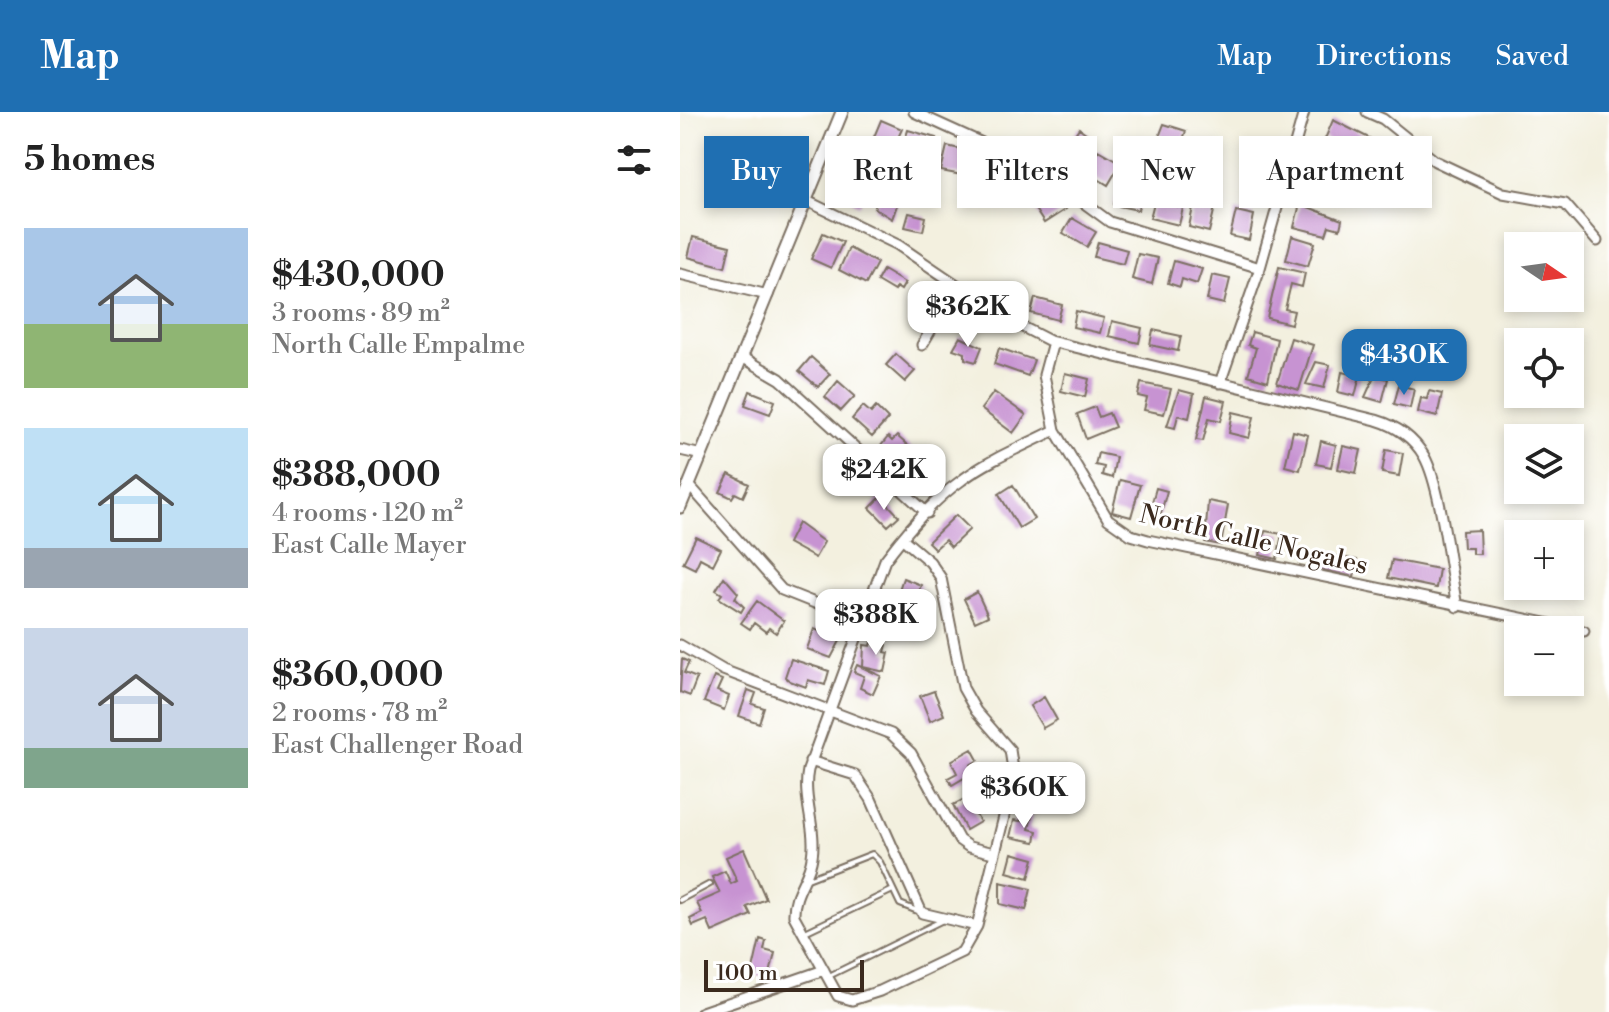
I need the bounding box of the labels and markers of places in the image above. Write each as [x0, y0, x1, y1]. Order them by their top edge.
pin: $362K [912, 281, 1024, 349]
pin: $430K [1348, 329, 1460, 397]
pin: $242K [828, 444, 940, 512]
pin: $388K [820, 589, 932, 657]
pin: $360K [968, 762, 1080, 830]

